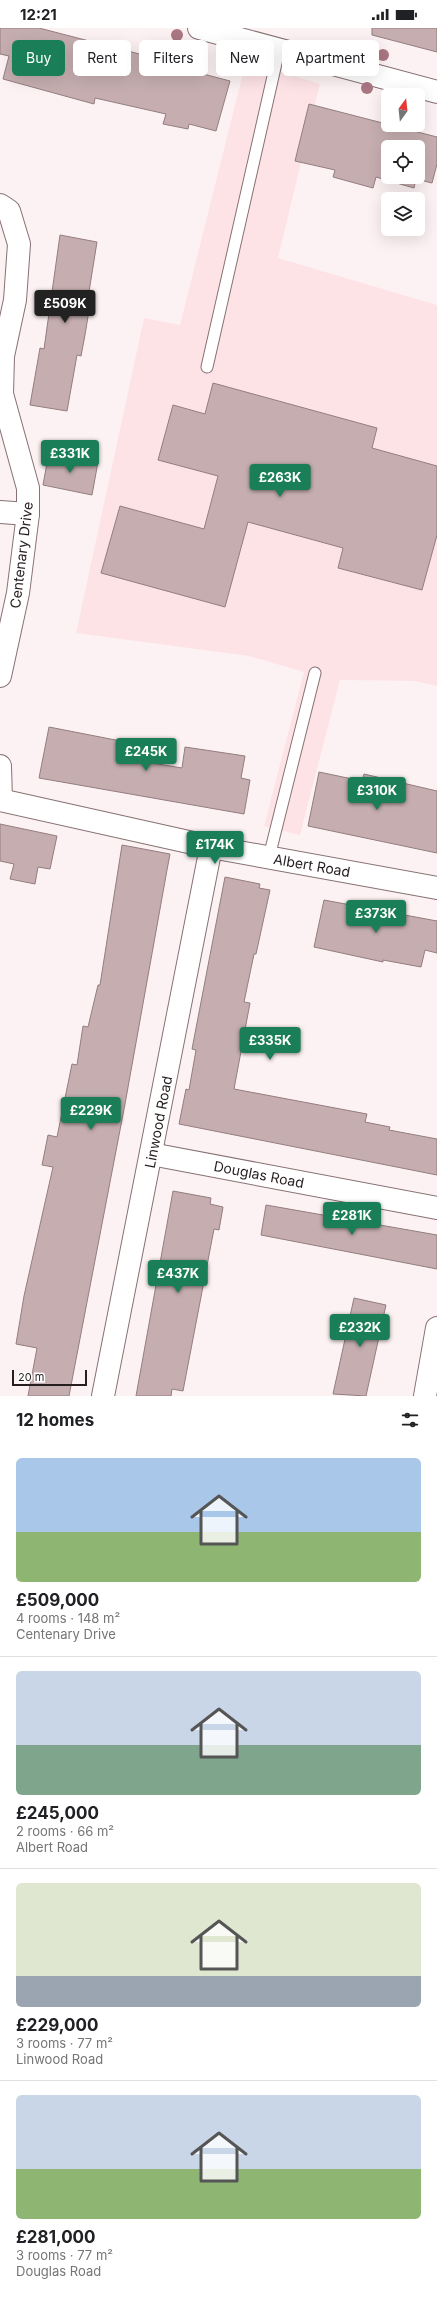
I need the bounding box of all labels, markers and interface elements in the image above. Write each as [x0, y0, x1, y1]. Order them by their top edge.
text: 12:21 [20, 5, 57, 24]
chip: Buy [12, 40, 65, 76]
chip: Rent [73, 40, 131, 76]
chip: Filters [139, 40, 208, 76]
chip: New [216, 40, 274, 76]
chip: Apartment [282, 40, 379, 76]
north arrow [381, 88, 425, 132]
map controls [381, 88, 425, 236]
button: locate [381, 140, 425, 184]
button: layers [381, 192, 425, 236]
pin: £509K [37, 290, 93, 324]
text: £509K [43, 295, 87, 311]
pin: £331K [42, 440, 98, 474]
text: £331K [50, 445, 90, 461]
pin: £263K [252, 464, 308, 498]
text: £263K [259, 469, 301, 485]
street label: Centenary Drive [6, 501, 36, 609]
pin: £245K [118, 738, 174, 772]
text: £245K [125, 743, 167, 759]
pin: £310K [349, 777, 405, 811]
text: £310K [357, 782, 397, 798]
pin: £174K [187, 831, 243, 865]
text: £174K [196, 836, 234, 852]
street label: Albert Road [272, 850, 352, 880]
pin: £373K [348, 900, 404, 934]
text: £373K [355, 905, 397, 921]
pin: £335K [242, 1027, 298, 1061]
text: £335K [249, 1032, 291, 1048]
street label: Linwood Road [141, 1074, 175, 1170]
pin: £229K [63, 1097, 119, 1131]
text: £229K [70, 1102, 112, 1118]
street label: Douglas Road [212, 1157, 306, 1191]
pin: £281K [324, 1202, 380, 1236]
text: £281K [332, 1207, 372, 1223]
pin: £437K [150, 1260, 206, 1294]
text: £437K [157, 1265, 199, 1281]
pin: £232K [332, 1314, 388, 1348]
text: £232K [339, 1319, 381, 1335]
scale bar [12, 1368, 87, 1387]
text: 20 m [18, 1370, 44, 1384]
icon: filters [399, 1409, 421, 1431]
text: 12 homes [16, 1410, 94, 1430]
icon: home [183, 1484, 255, 1556]
text: £509,000 [16, 1590, 99, 1610]
text: 4 rooms · 148 m² [16, 1610, 120, 1626]
text: Centenary Drive [16, 1626, 116, 1642]
icon: home [183, 1697, 255, 1769]
text: £245,000 [16, 1803, 99, 1823]
text: 2 rooms · 66 m² [16, 1823, 114, 1839]
text: Albert Road [16, 1839, 88, 1855]
icon: home [183, 1909, 255, 1981]
text: £229,000 [16, 2015, 98, 2035]
text: 3 rooms · 77 m² [16, 2035, 113, 2051]
text: Linwood Road [16, 2051, 103, 2067]
icon: home [183, 2121, 255, 2193]
text: £281,000 [16, 2227, 96, 2247]
text: 3 rooms · 77 m² [16, 2247, 113, 2263]
text: Douglas Road [16, 2263, 101, 2279]

